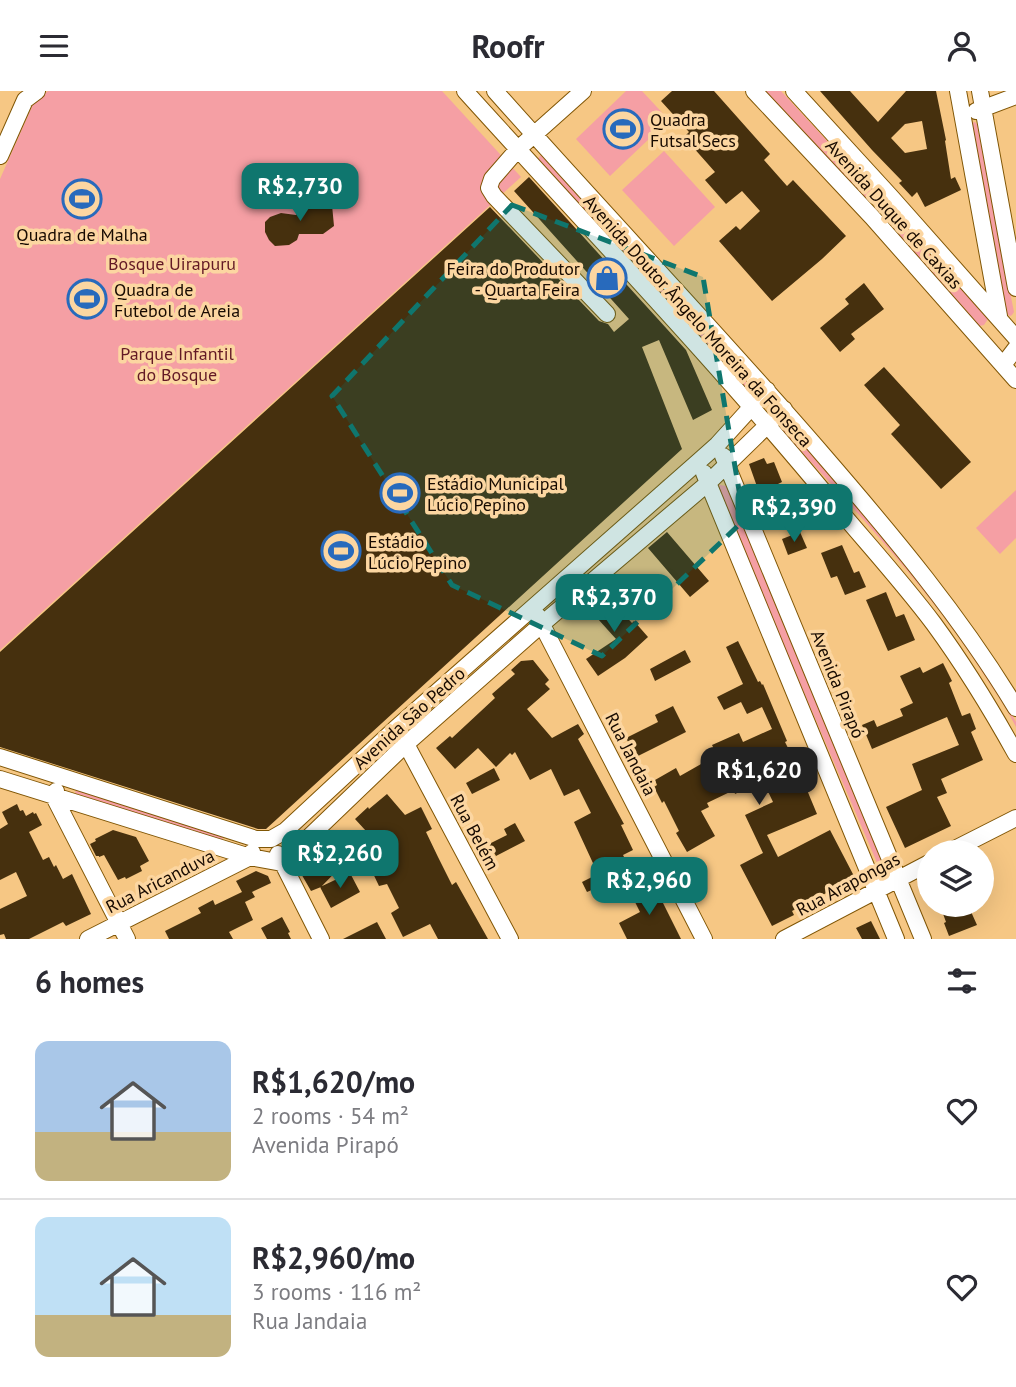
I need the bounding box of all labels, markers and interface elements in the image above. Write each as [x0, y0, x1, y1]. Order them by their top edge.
text: Roofr [471, 25, 545, 67]
icon: menu [35, 27, 73, 65]
icon: person [943, 27, 981, 65]
sports icon: Quadra Futsal Secs [602, 108, 644, 150]
place label: Quadra Futsal Secs [650, 108, 736, 152]
street label: Avenida Duque de Caxias [821, 134, 967, 294]
pin: R$2,730 [235, 163, 365, 223]
text: R$2,730 [258, 171, 342, 200]
sports icon: Quadra de Malha [61, 178, 103, 220]
street label: Avenida Doutor Ângelo Moreira da Fonseca [579, 190, 817, 452]
place label: Quadra de Malha [16, 223, 148, 246]
park label: Bosque Uirapuru [108, 252, 236, 275]
place label: Feira do Produtor - Quarta Feira [446, 257, 580, 301]
shop icon: Feira do Produtor - Quarta Feira [586, 257, 628, 299]
sports icon: Quadra de Futebol de Areia [66, 278, 108, 320]
place label: Quadra de Futebol de Areia [114, 278, 240, 322]
park label: Parque Infantil do Bosque [120, 342, 235, 386]
sports icon: Estádio Municipal Lúcio Pepino [379, 472, 421, 514]
place label: Estádio Municipal Lúcio Pepino [427, 472, 564, 516]
pin: R$2,390 [729, 484, 859, 544]
text: R$2,390 [752, 492, 836, 521]
sports icon: Estádio Lúcio Pepino [320, 530, 362, 572]
place label: Estádio Lúcio Pepino [368, 530, 467, 574]
pin: R$2,370 [549, 575, 679, 634]
text: R$2,370 [572, 582, 656, 611]
street label: Avenida Pirapó [806, 626, 870, 742]
street label: Avenida São Pedro [348, 662, 470, 774]
street label: Rua Jandaia [600, 709, 662, 799]
pin: R$1,620 [694, 747, 824, 807]
text: R$1,620 [717, 755, 801, 784]
street label: Rua Belém [445, 790, 505, 874]
pin: R$2,260 [275, 831, 405, 890]
text: R$2,260 [298, 838, 382, 867]
map controls [917, 840, 994, 917]
button: layers [917, 840, 994, 917]
street label: Rua Aricanduva [102, 844, 218, 918]
street label: Rua Arapongas [792, 847, 904, 921]
pin: R$2,960 [584, 857, 714, 917]
text: R$2,960 [607, 865, 691, 894]
text: 6 homes [35, 962, 144, 1001]
icon: filters [943, 962, 981, 1000]
text: R$1,620/mo [252, 1062, 415, 1101]
icon: home [91, 1069, 175, 1153]
icon: heart [943, 1092, 981, 1130]
text: 2 rooms · 54 m² [252, 1101, 409, 1130]
text: Avenida Pirapó [252, 1130, 399, 1159]
text: R$2,960/mo [252, 1238, 415, 1277]
icon: home [91, 1245, 175, 1329]
icon: heart [943, 1268, 981, 1306]
text: 3 rooms · 116 m² [252, 1277, 421, 1306]
text: Rua Jandaia [252, 1306, 367, 1335]

